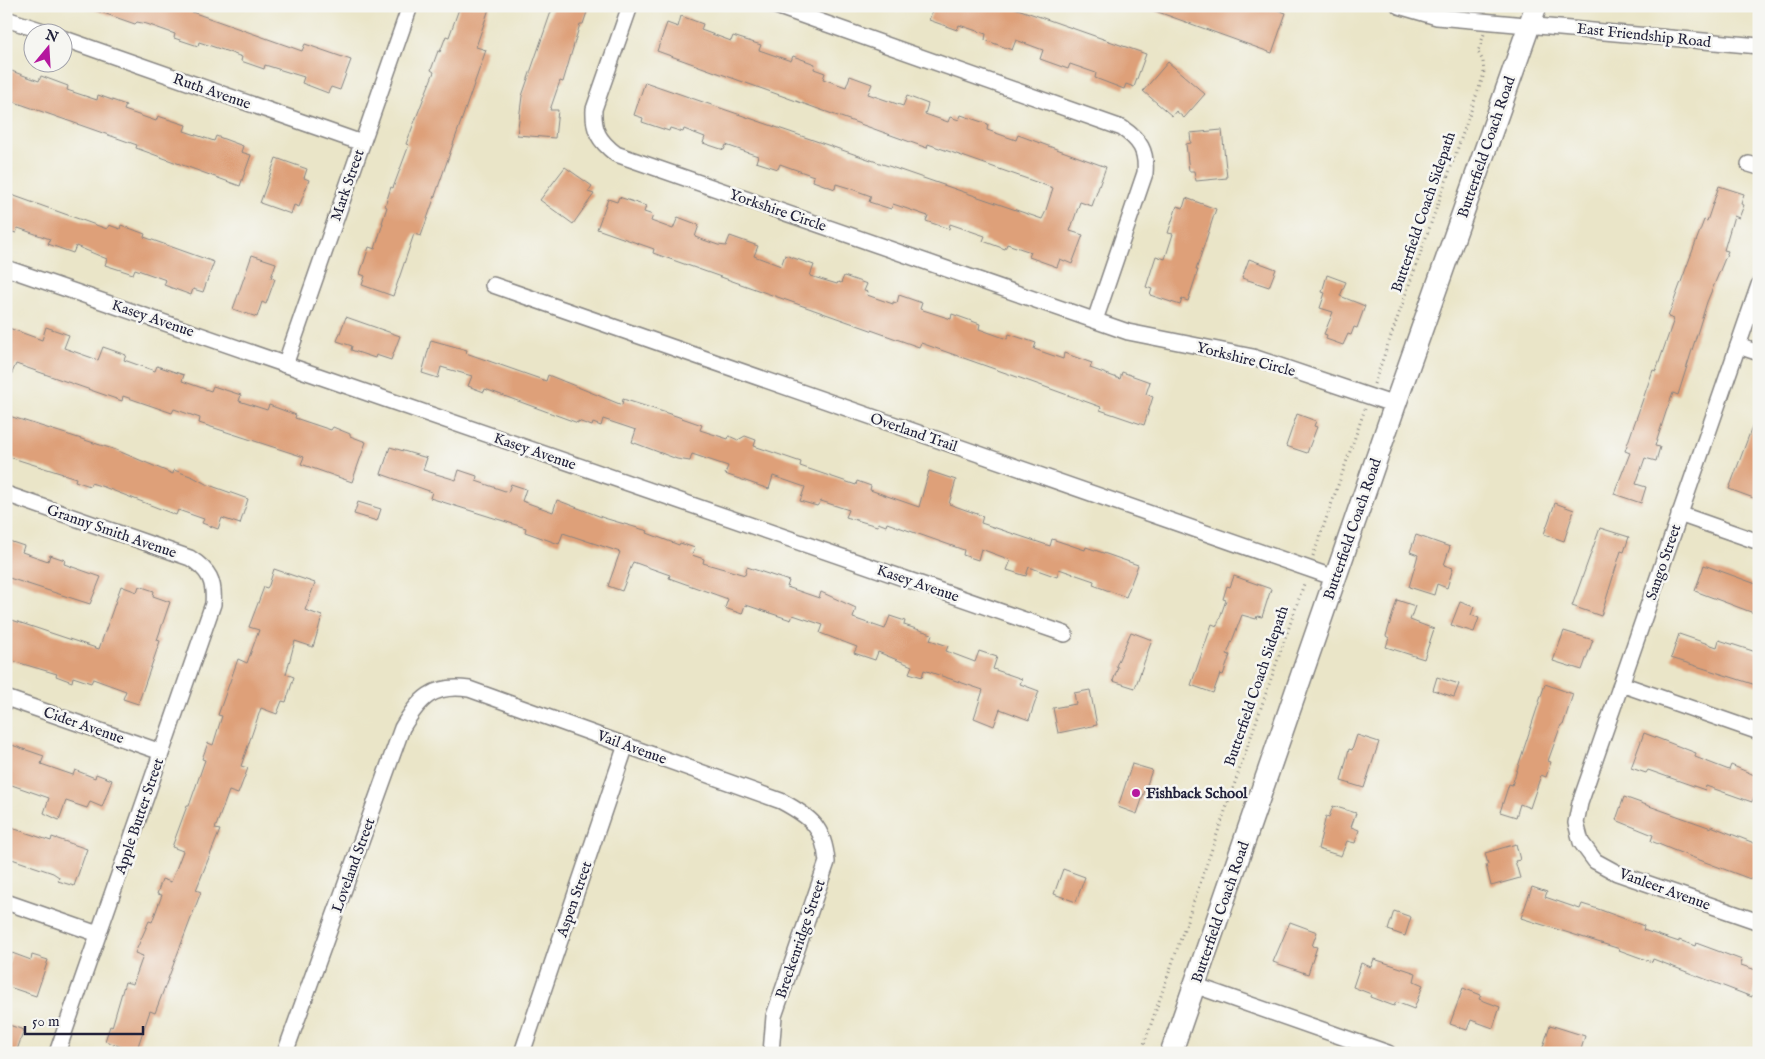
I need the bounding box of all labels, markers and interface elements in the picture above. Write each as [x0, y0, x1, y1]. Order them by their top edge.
street label: East Friendship Road [1576, 19, 1713, 52]
north arrow [22, 22, 72, 72]
text: N [42, 26, 60, 47]
street label: Ruth Avenue [170, 69, 254, 114]
street label: Butterfield Coach Road [1453, 73, 1520, 220]
street label: Butterfield Coach Sidepath [1387, 129, 1460, 295]
street label: Mark Street [326, 147, 369, 224]
street label: Yorkshire Circle [727, 185, 829, 236]
street label: Kasey Avenue [109, 295, 197, 341]
street label: Yorkshire Circle [1194, 338, 1297, 381]
street label: Overland Trail [868, 409, 961, 457]
street label: Kasey Avenue [491, 428, 579, 474]
street label: Butterfield Coach Road [1319, 455, 1386, 602]
street label: Granny Smith Avenue [44, 500, 179, 563]
street label: Sango Street [1642, 522, 1685, 603]
street label: Kasey Avenue [874, 560, 962, 606]
street label: Butterfield Coach Sidepath [1220, 603, 1293, 769]
street label: Cider Avenue [41, 703, 127, 748]
street label: Vail Avenue [594, 726, 669, 769]
street label: Apple Butter Street [110, 756, 168, 878]
place label: Fishback School [1146, 784, 1248, 803]
marker: Fishback School [1130, 787, 1142, 799]
street label: Loveland Street [328, 815, 379, 915]
street label: Butterfield Coach Road [1187, 838, 1254, 985]
street label: Aspen Street [552, 859, 596, 941]
street label: Vanleer Avenue [1616, 864, 1713, 915]
street label: Breckenridge Street [771, 877, 830, 1001]
scale bar [25, 1004, 142, 1036]
text: 50 m [32, 1012, 60, 1031]

